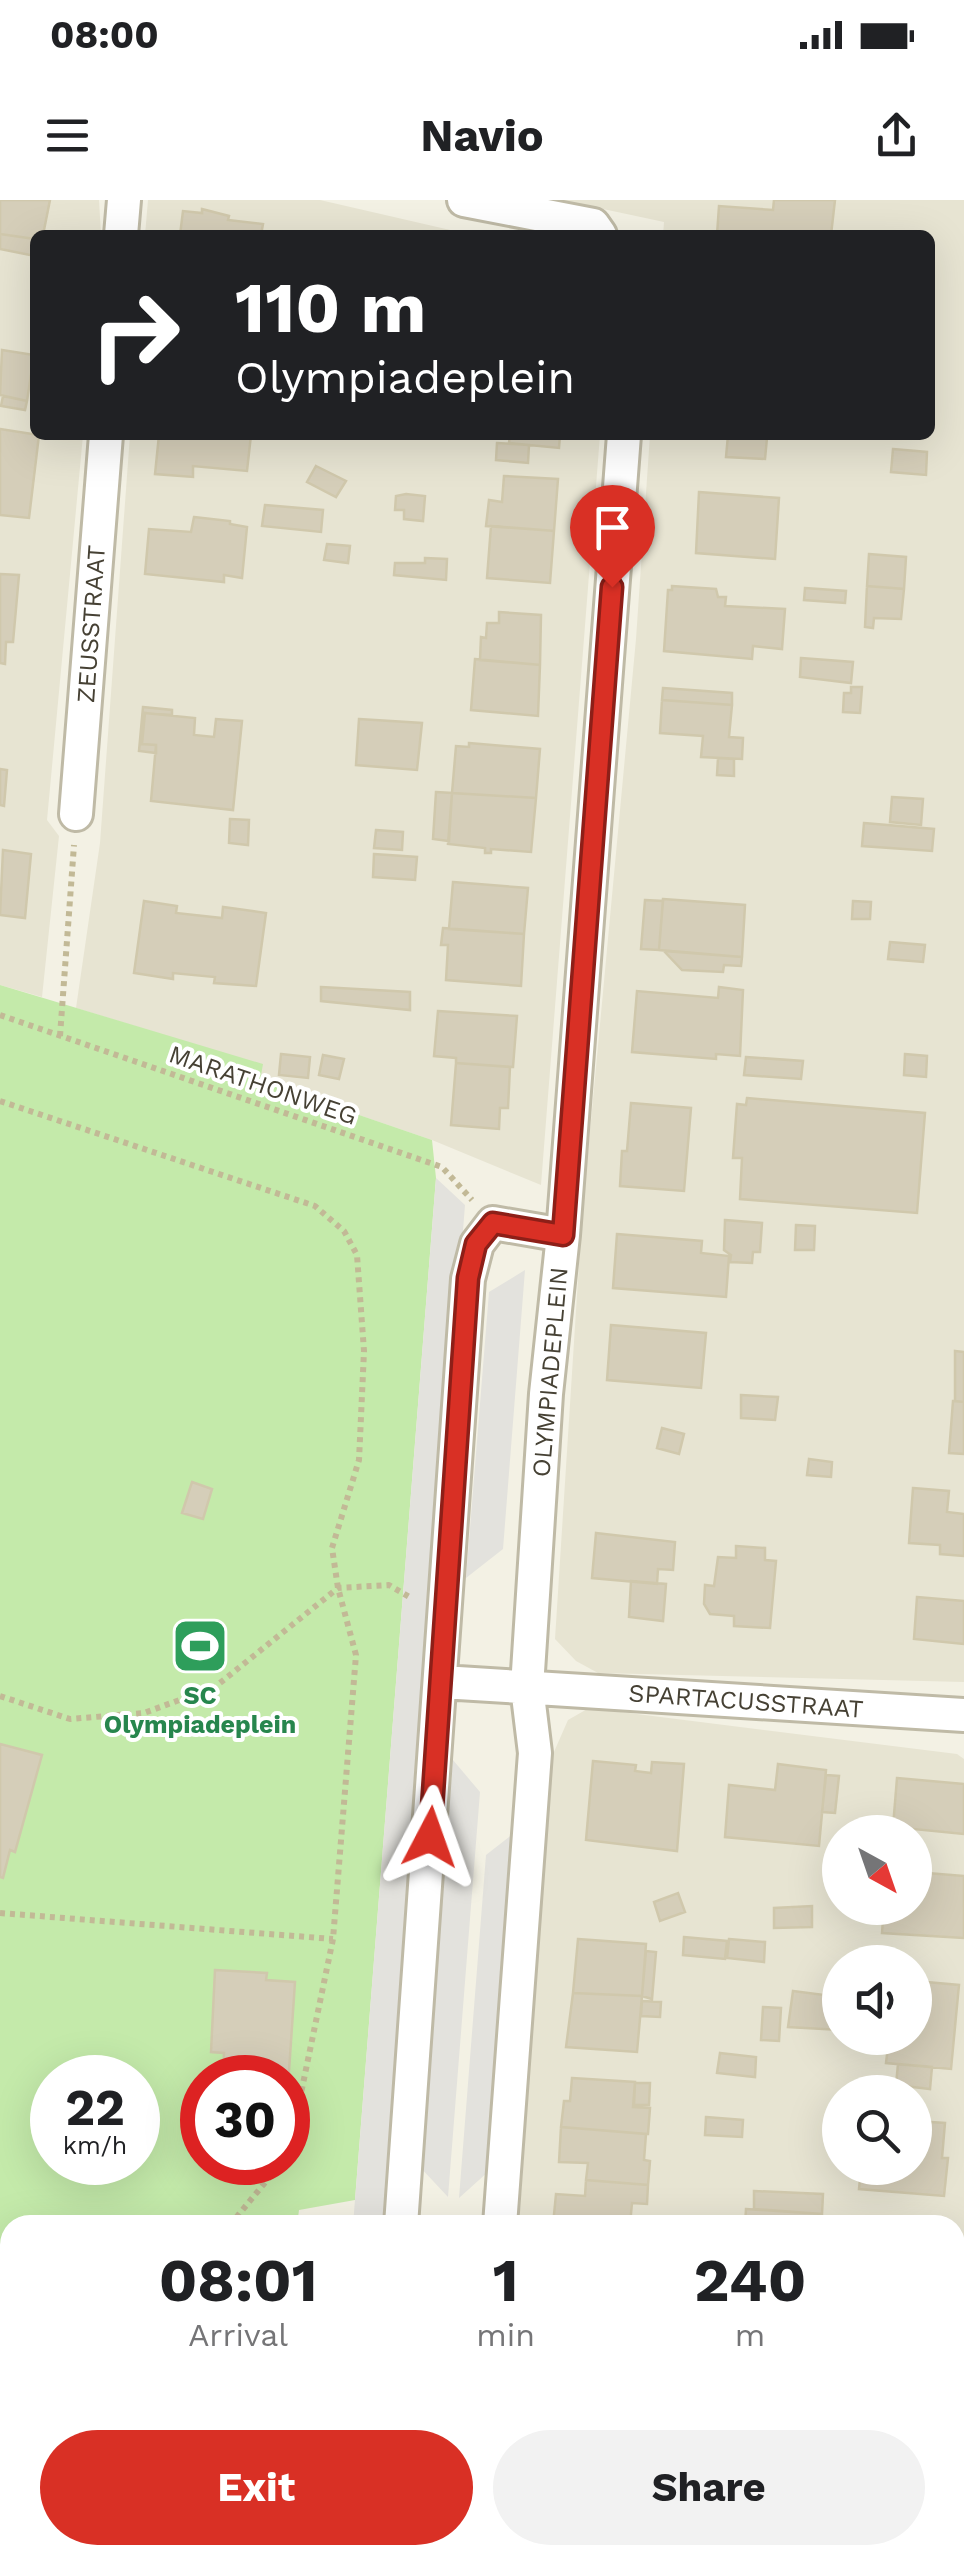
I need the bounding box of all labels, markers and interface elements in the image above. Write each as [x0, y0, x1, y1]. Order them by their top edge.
text: 08:00 [50, 13, 159, 57]
icon: menu [40, 108, 95, 163]
icon: share [869, 108, 924, 163]
text: Navio [420, 109, 544, 162]
text: 110 m [235, 267, 426, 349]
icon: right [70, 270, 200, 400]
text: Olympiadeplein [235, 351, 575, 404]
pin [570, 485, 655, 588]
icon: arrive [585, 500, 640, 555]
street label: ZEUSSTRAAT [71, 544, 111, 704]
street label: MARATHONWEG [165, 1039, 361, 1131]
street label: OLYMPIADEPLEIN [526, 1266, 574, 1478]
sports icon: SC Olympiadeplein [170, 1616, 230, 1676]
street label: SPARTACUSSTRAAT [628, 1678, 864, 1724]
place label: SC Olympiadeplein [104, 1681, 296, 1739]
position arrow [378, 1785, 482, 1889]
north arrow [822, 1815, 932, 1925]
map controls [822, 1815, 932, 2185]
button: sound [822, 1945, 932, 2055]
speed limit sign: 30 [180, 2055, 310, 2185]
button: search [822, 2075, 932, 2185]
text: 22 [65, 2078, 125, 2137]
text: km/h [63, 2131, 127, 2160]
text: 08:01 [159, 2245, 318, 2316]
text: 1 [493, 2245, 519, 2316]
text: 240 [694, 2245, 806, 2316]
text: Arrival [188, 2316, 288, 2354]
text: min [476, 2316, 535, 2354]
text: m [735, 2316, 765, 2354]
button: Exit [40, 2430, 473, 2545]
button: Share [493, 2430, 925, 2545]

